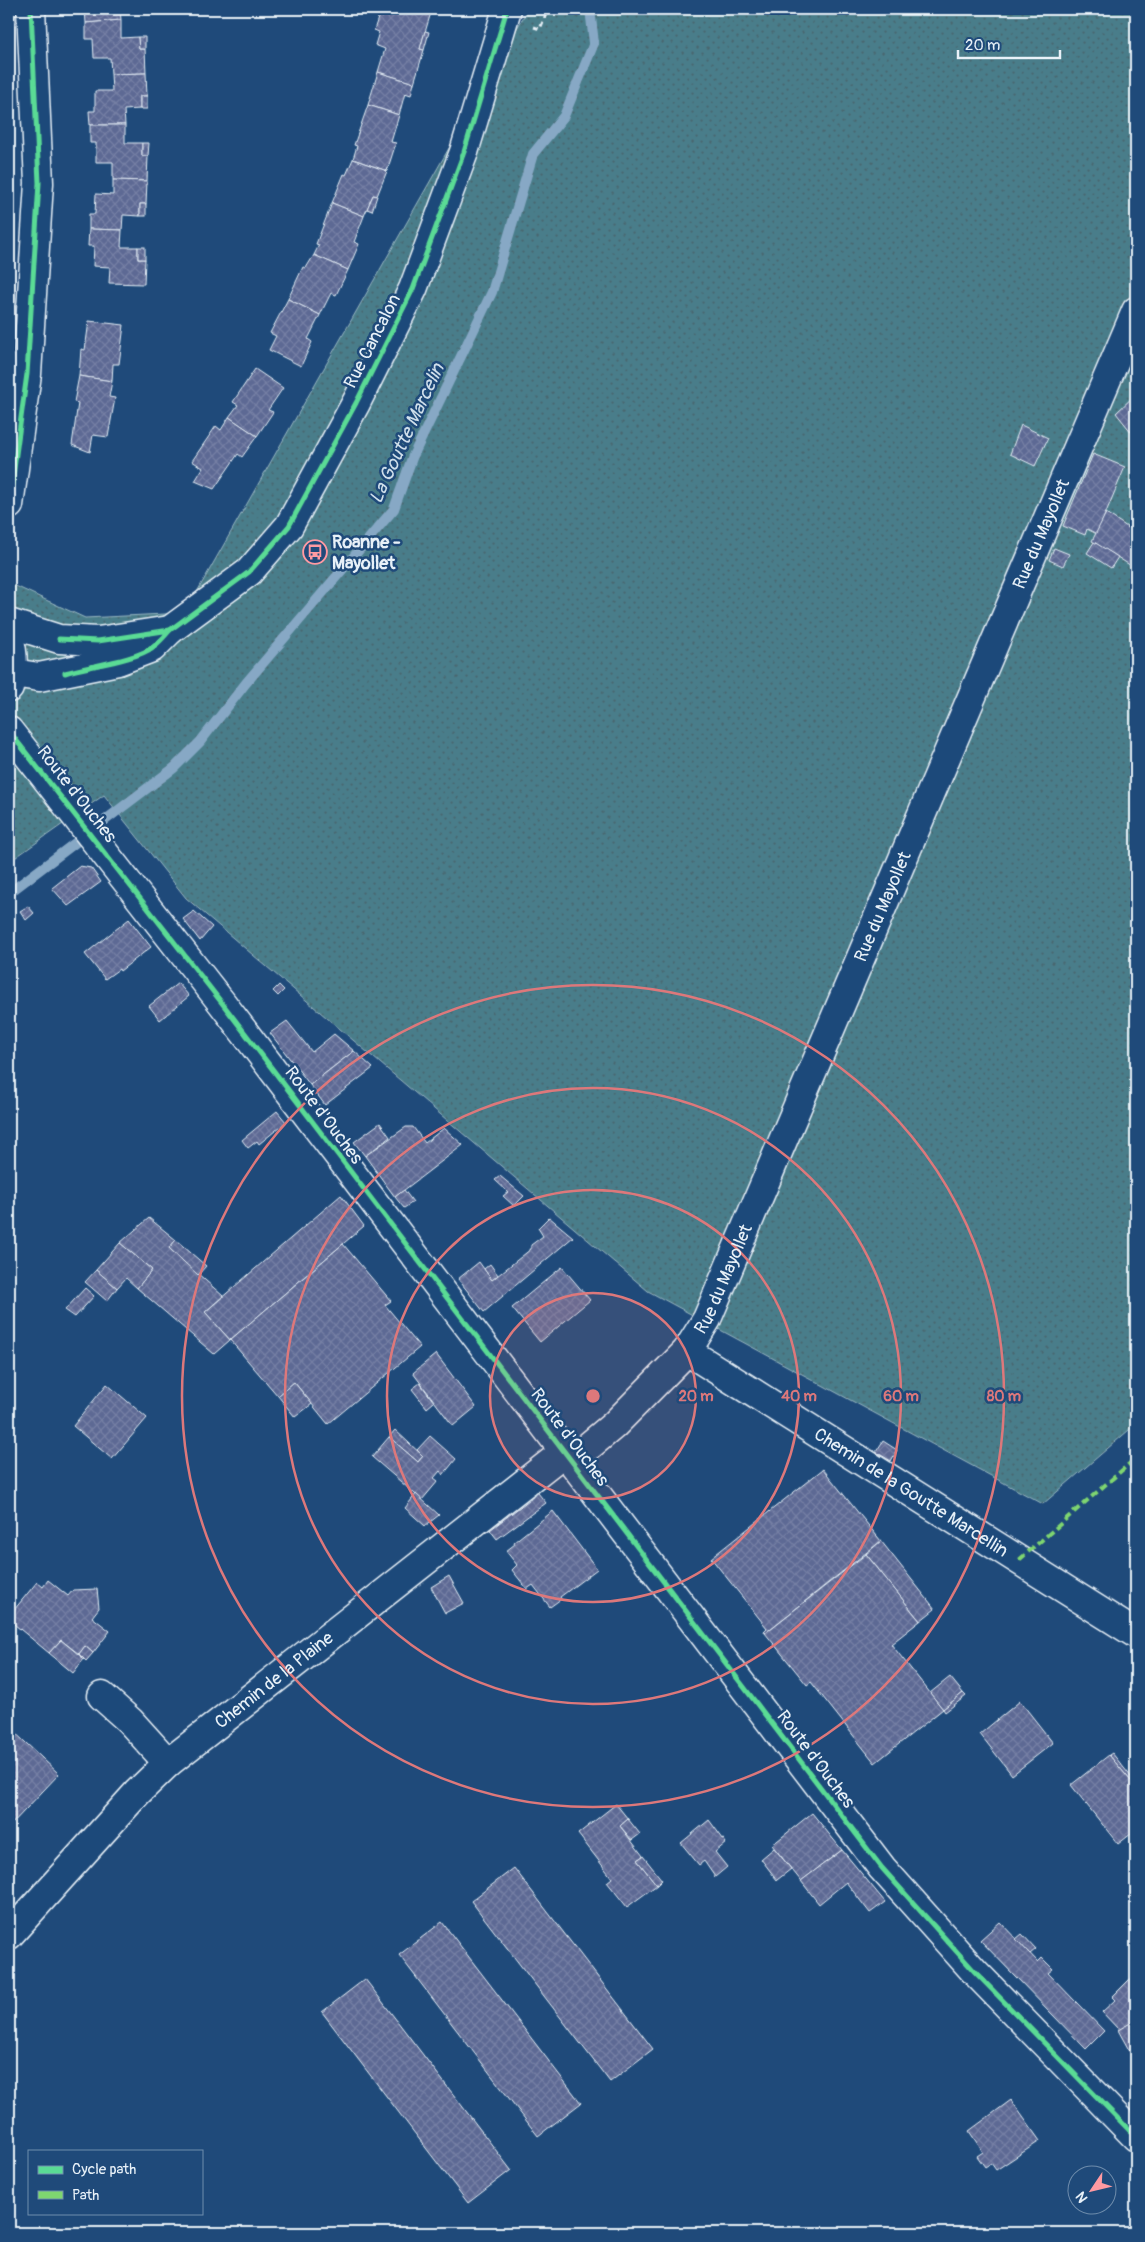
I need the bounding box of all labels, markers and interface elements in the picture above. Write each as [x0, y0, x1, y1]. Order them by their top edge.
scale bar [958, 28, 1060, 60]
text: 20 m [965, 36, 1000, 55]
street label: Rue Cancalon [339, 290, 406, 392]
water label: La Goutte Marcelin [364, 359, 450, 507]
street label: Rue du Mayollet [1008, 475, 1075, 593]
place label: Roanne - Mayollet [332, 531, 401, 575]
bus stop icon: Roanne - Mayollet [302, 539, 328, 565]
street label: Route d'Ouches [32, 741, 122, 847]
street label: Rue du Mayollet [849, 848, 917, 965]
street label: Route d'Ouches [279, 1062, 368, 1169]
street label: Rue du Mayollet [689, 1220, 758, 1339]
street label: Route d'Ouches [525, 1384, 614, 1491]
centre of rings [584, 1387, 602, 1405]
text: 20 m [678, 1387, 714, 1406]
text: 40 m [781, 1387, 817, 1406]
text: 60 m [883, 1387, 919, 1406]
text: 80 m [987, 1387, 1021, 1406]
street label: Chemin de la Goutte Marcellin [809, 1423, 1012, 1563]
street label: Chemin de la Plaine [210, 1626, 338, 1734]
street label: Route d'Ouches [771, 1706, 860, 1813]
legend [28, 2150, 202, 2214]
text: Cycle path [72, 2160, 136, 2179]
north arrow [1068, 2164, 1118, 2214]
text: Path [72, 2186, 99, 2205]
text: N [1072, 2188, 1091, 2206]

